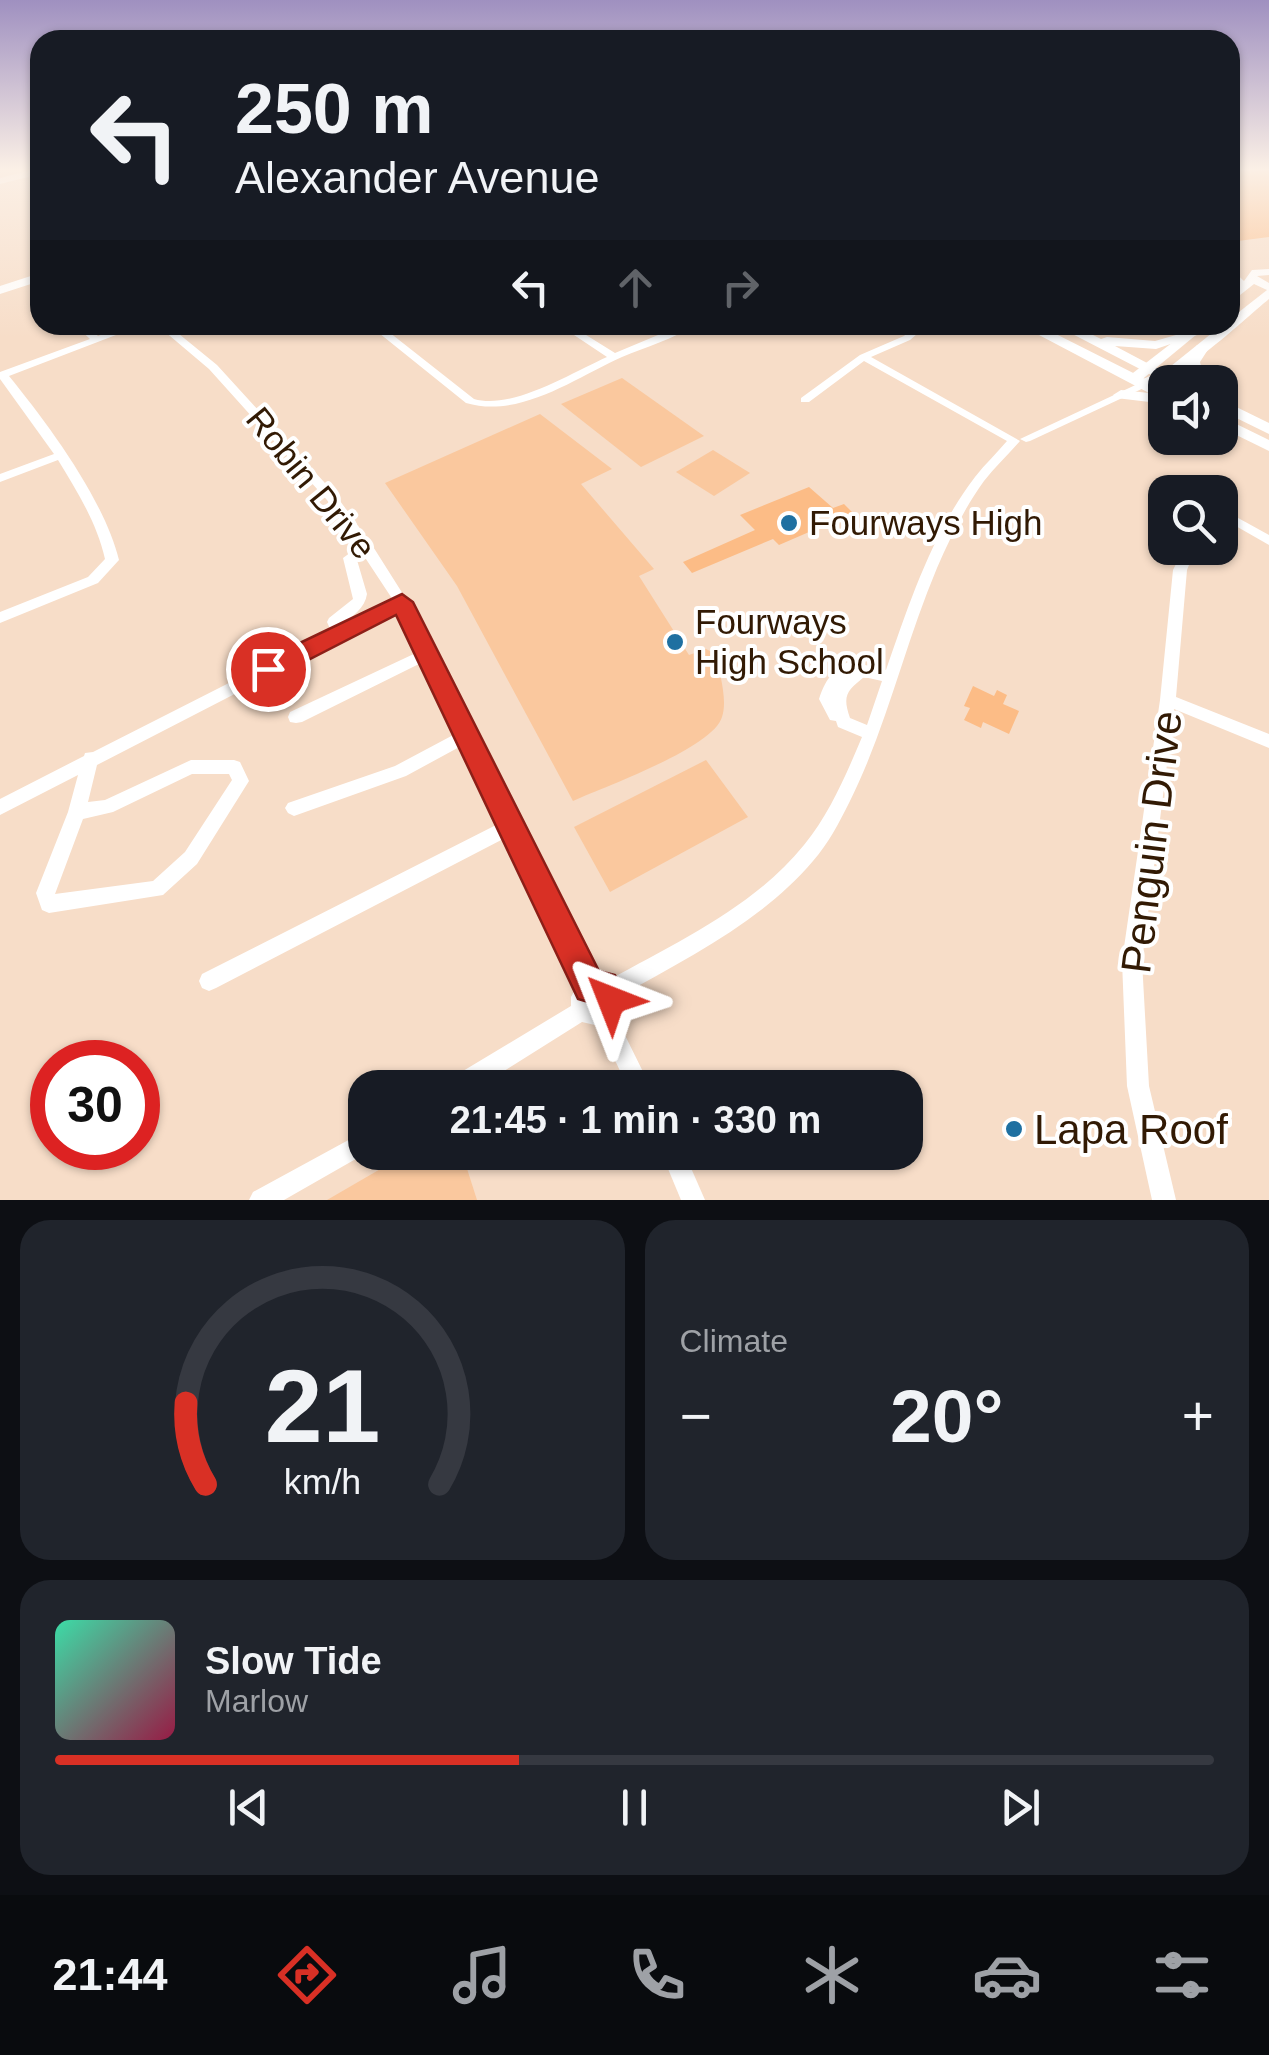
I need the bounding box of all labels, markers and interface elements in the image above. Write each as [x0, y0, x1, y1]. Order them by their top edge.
icon: left [70, 70, 200, 200]
text: 250 m [235, 70, 433, 148]
text: Alexander Avenue [235, 152, 599, 203]
icon: left [503, 260, 558, 315]
icon: ahead [608, 260, 663, 315]
icon: right [713, 260, 768, 315]
map controls [1148, 365, 1238, 565]
button: sound [1148, 365, 1238, 455]
street label: Robin Drive [239, 399, 384, 566]
button: search [1148, 475, 1238, 565]
place label: Fourways High [809, 503, 1042, 542]
marker: Fourways High [778, 512, 800, 534]
place label: Fourways High School [695, 602, 884, 681]
pin [226, 627, 311, 712]
marker: Fourways High School [664, 631, 686, 653]
icon: arrive [241, 642, 296, 697]
street label: Penguin Drive [1112, 708, 1191, 976]
position arrow [559, 948, 663, 1052]
speed limit sign: 30 [30, 1040, 160, 1170]
text: 21:45 · 1 min · 330 m [450, 1099, 821, 1141]
place label: Lapa Roof [1034, 1106, 1228, 1153]
marker: Lapa Roof [1003, 1118, 1025, 1140]
text: Climate [680, 1323, 788, 1359]
text: 21 [264, 1348, 380, 1464]
text: 20° [890, 1374, 1003, 1458]
text: − [680, 1385, 712, 1447]
text: + [1182, 1385, 1214, 1447]
text: km/h [284, 1462, 361, 1502]
text: Slow Tide [205, 1640, 382, 1682]
text: Marlow [205, 1683, 308, 1719]
icon: previous [221, 1780, 276, 1835]
icon: pause [607, 1780, 662, 1835]
icon: next [993, 1780, 1048, 1835]
icon: directions [272, 1940, 342, 2010]
icon: music [447, 1940, 517, 2010]
icon: phone [622, 1940, 692, 2010]
icon: climate [797, 1940, 867, 2010]
icon: car [972, 1940, 1042, 2010]
icon: filters [1147, 1940, 1217, 2010]
text: 21:44 [52, 1949, 168, 2000]

